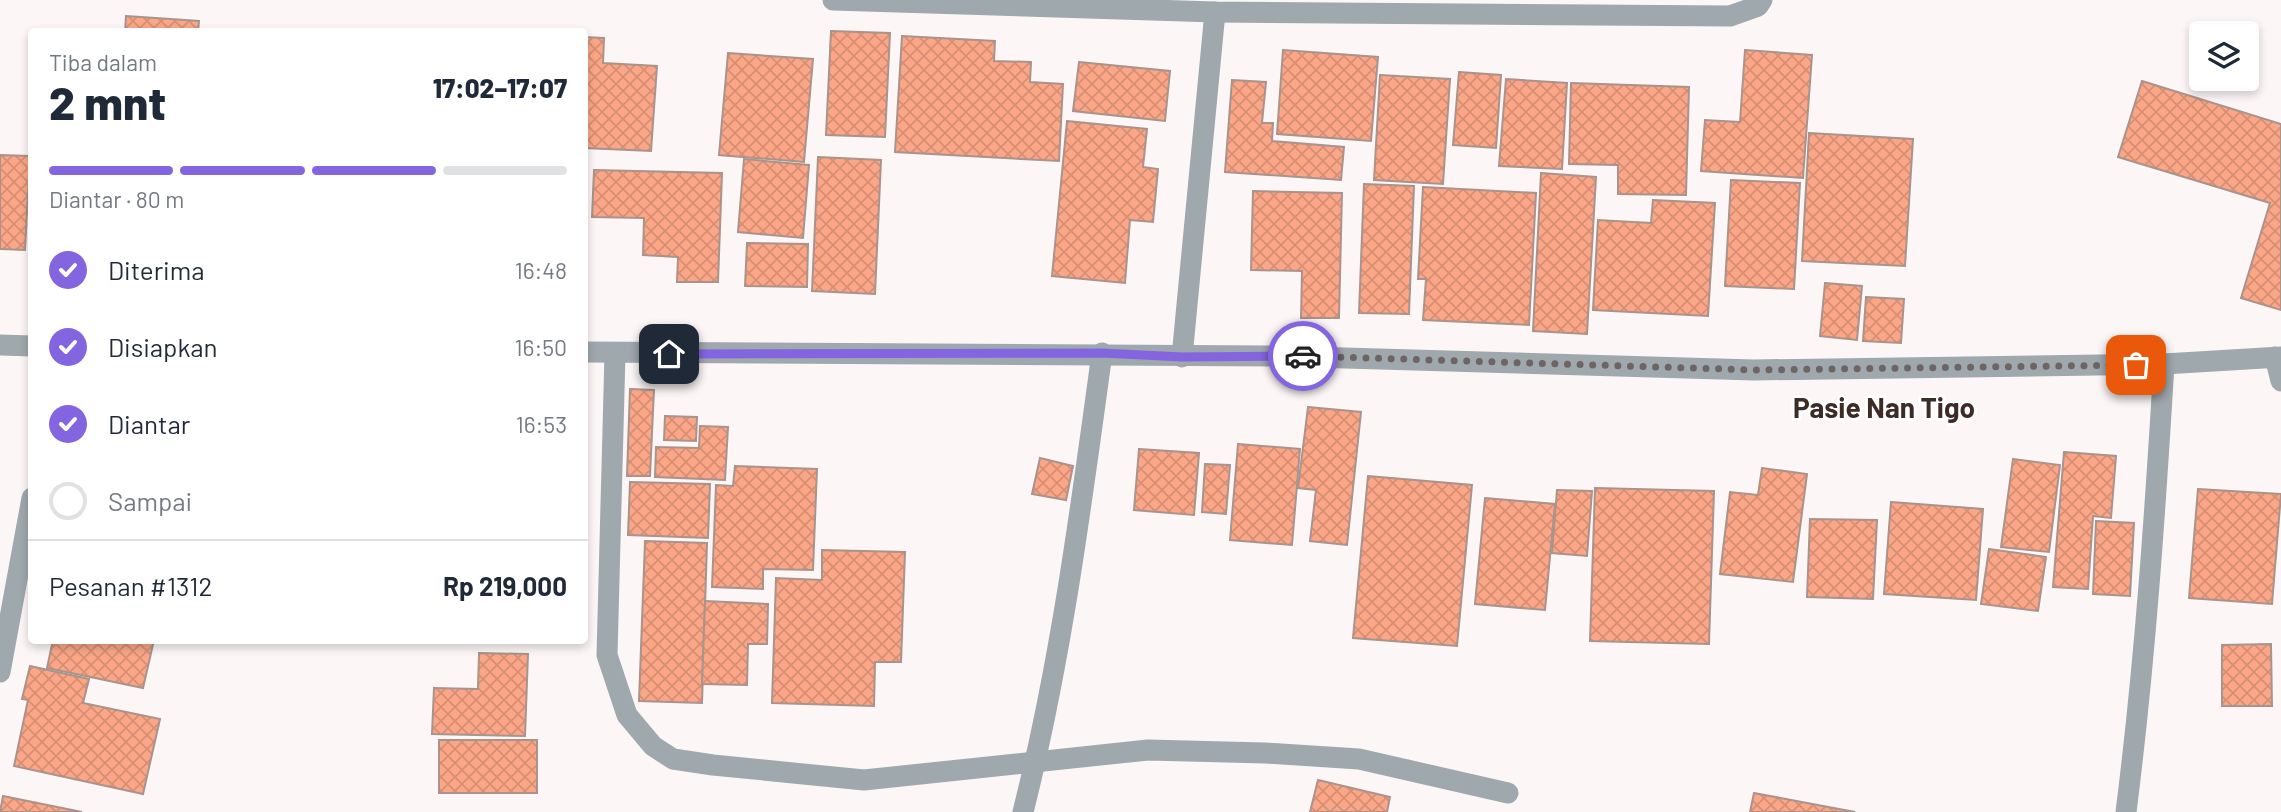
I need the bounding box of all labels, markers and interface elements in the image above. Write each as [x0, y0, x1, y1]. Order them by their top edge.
map controls [2189, 21, 2259, 91]
button: layers [2189, 21, 2259, 91]
text: Tiba dalam [49, 48, 157, 76]
text: 17:02–17:07 [433, 72, 567, 103]
text: 2 mnt [49, 74, 166, 129]
text: Diantar · 80 m [49, 185, 184, 213]
icon: check [49, 251, 87, 289]
text: Diterima [108, 254, 205, 285]
text: 16:48 [515, 256, 567, 284]
courier [1268, 321, 1338, 391]
pin [639, 324, 699, 384]
icon: check [49, 328, 87, 366]
text: Disiapkan [108, 331, 218, 362]
text: 16:50 [514, 333, 567, 361]
icon: home [650, 335, 688, 373]
pin [2106, 335, 2166, 395]
icon: car [1284, 337, 1322, 375]
icon: bag [2117, 346, 2155, 384]
district label: Pasie Nan Tigo [1793, 390, 1975, 424]
icon: check [49, 405, 87, 443]
text: Diantar [108, 408, 190, 439]
text: 16:53 [516, 410, 567, 438]
text: Sampai [108, 485, 192, 516]
text: Pesanan #1312 [49, 570, 212, 601]
text: Rp 219,000 [443, 570, 567, 601]

